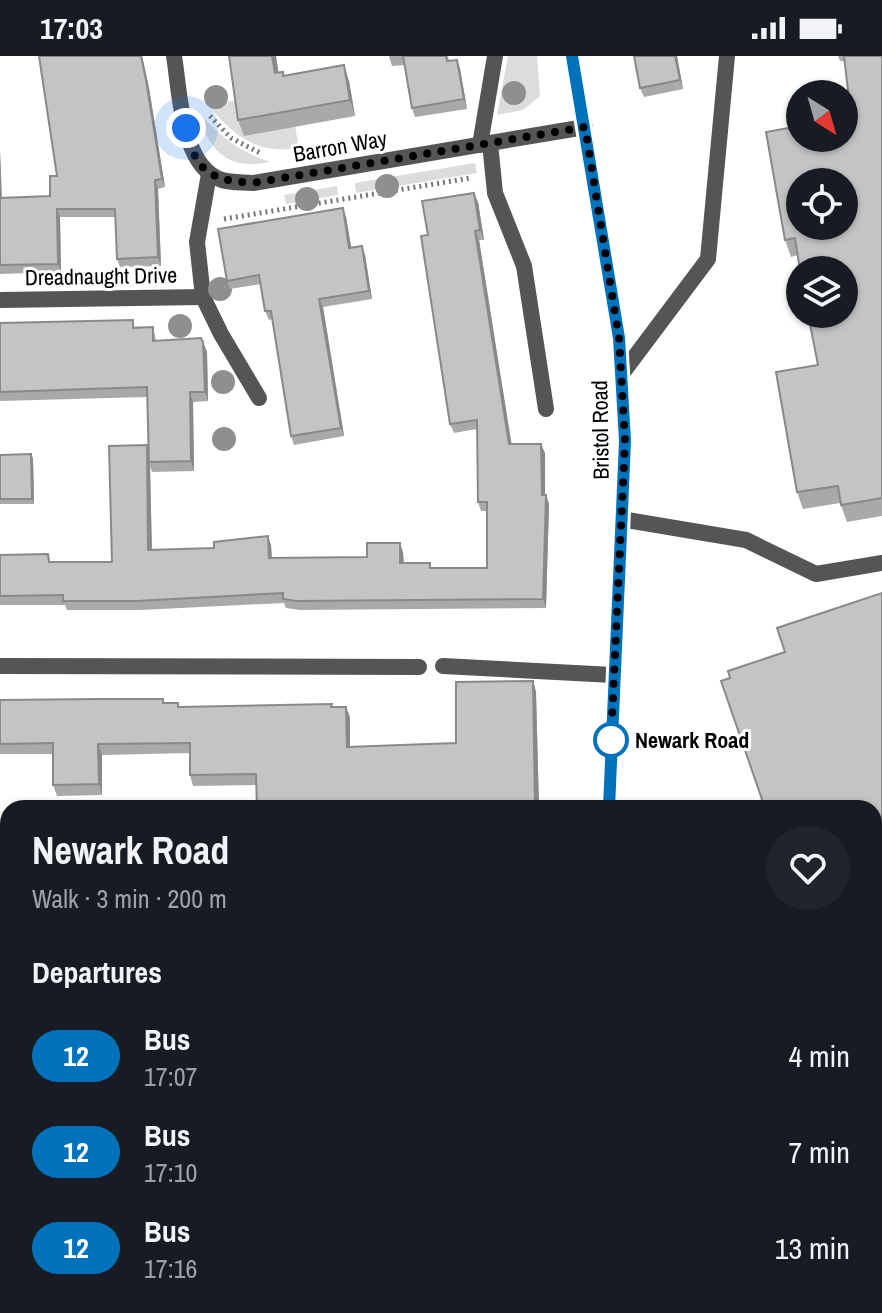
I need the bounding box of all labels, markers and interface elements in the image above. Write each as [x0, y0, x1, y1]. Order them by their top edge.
text: 17:03 [40, 8, 103, 48]
north arrow [786, 80, 858, 152]
map controls [786, 80, 858, 328]
your location [166, 108, 206, 148]
street label: Barron Way [291, 123, 389, 169]
button: locate [786, 168, 858, 240]
button: layers [786, 256, 858, 328]
street label: Dreadnaught Drive [25, 260, 177, 292]
street label: Bristol Road [584, 380, 616, 480]
marker: Newark Road [594, 723, 628, 757]
place label: Newark Road [635, 725, 749, 755]
text: Newark Road [32, 825, 229, 876]
button: heart [766, 826, 850, 910]
text: Walk · 3 min · 200 m [32, 881, 227, 916]
text: Departures [32, 952, 162, 992]
text: Bus [144, 1019, 190, 1059]
text: 4 min [788, 1036, 850, 1076]
text: 12 [63, 1037, 89, 1075]
text: 17:07 [144, 1059, 197, 1094]
text: Bus [144, 1115, 190, 1155]
text: 7 min [788, 1132, 850, 1172]
text: 12 [63, 1133, 89, 1171]
text: 17:10 [144, 1155, 197, 1190]
text: Bus [144, 1211, 190, 1251]
text: 13 min [775, 1228, 850, 1268]
text: 12 [63, 1229, 89, 1267]
text: 17:16 [144, 1251, 197, 1286]

